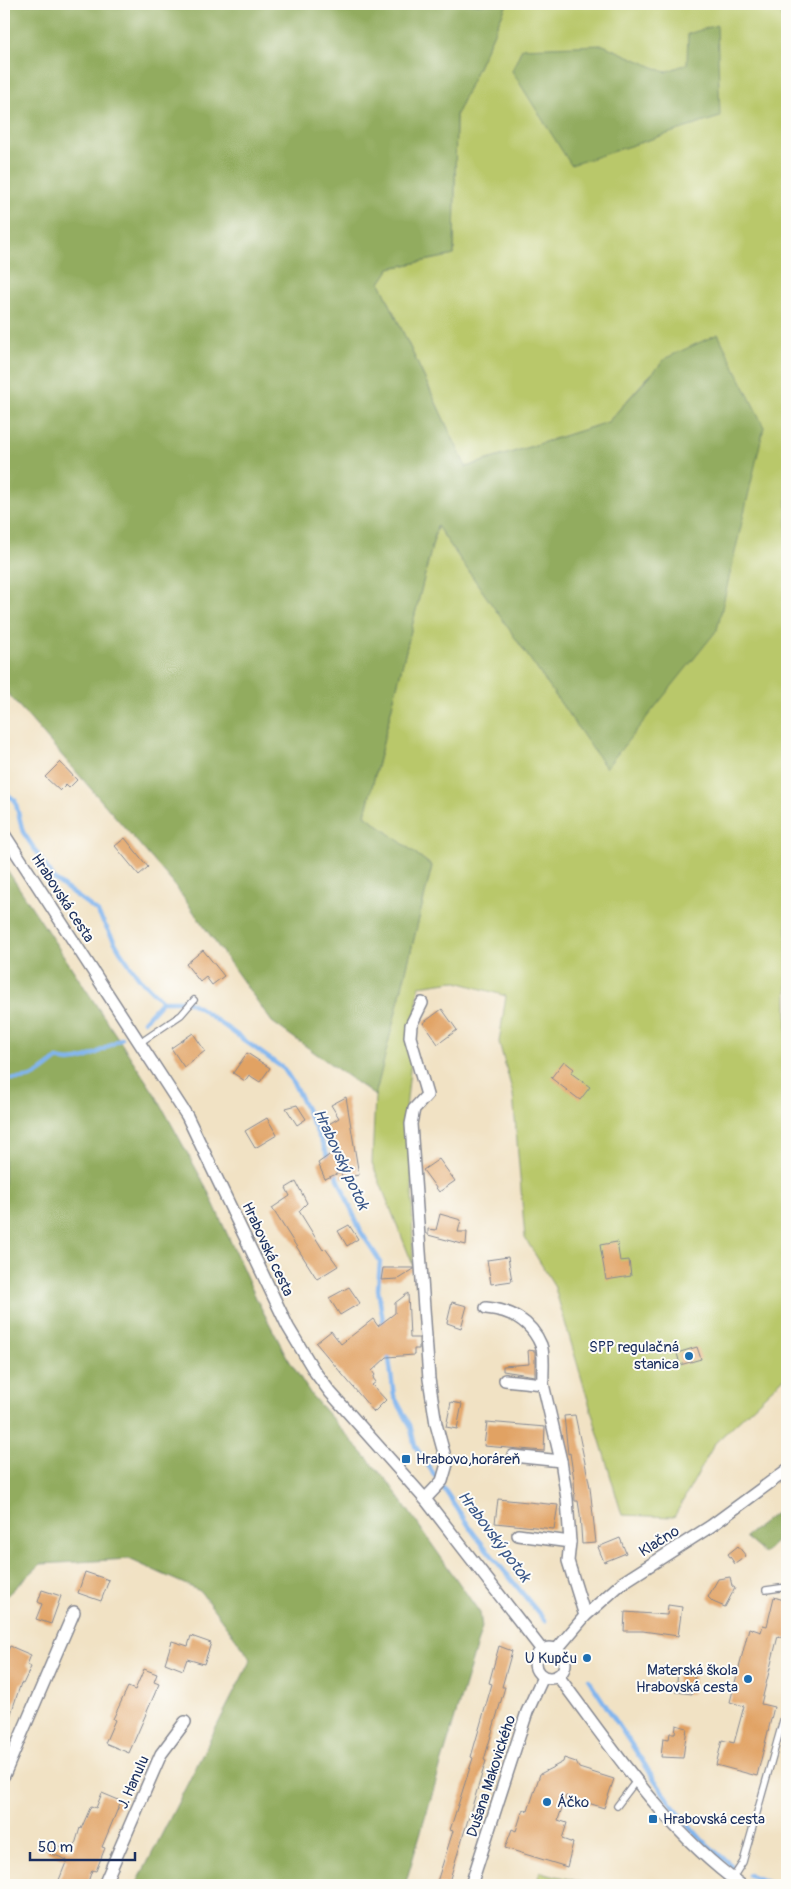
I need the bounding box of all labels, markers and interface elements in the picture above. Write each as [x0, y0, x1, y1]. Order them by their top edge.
street label: Hrabovská cesta [27, 850, 98, 946]
water label: Hrabovský potok [309, 1106, 374, 1214]
street label: Hrabovská cesta [237, 1199, 298, 1299]
place label: SPP regulačná stanica [589, 1338, 679, 1374]
marker: SPP regulačná stanica [683, 1350, 695, 1362]
place label: Hrabovo,horáreň [416, 1450, 520, 1469]
marker: Hrabovo,horáreň [400, 1453, 412, 1465]
water label: Hrabovský potok [453, 1487, 536, 1587]
street label: Klačno [635, 1522, 683, 1561]
place label: U Kupču [525, 1649, 577, 1668]
marker: U Kupču [581, 1652, 593, 1664]
place label: Materská škola Hrabovská cesta [636, 1661, 738, 1697]
marker: Materská škola Hrabovská cesta [742, 1673, 754, 1685]
street label: Dušana Makovického [463, 1713, 520, 1840]
street label: J. Hanulu [113, 1753, 154, 1812]
place label: Áčko [557, 1793, 589, 1812]
marker: Áčko [541, 1796, 553, 1808]
place label: Hrabovská cesta [663, 1810, 765, 1829]
marker: Hrabovská cesta [647, 1813, 659, 1825]
scale bar [30, 1829, 135, 1861]
text: 50 m [38, 1838, 73, 1857]

